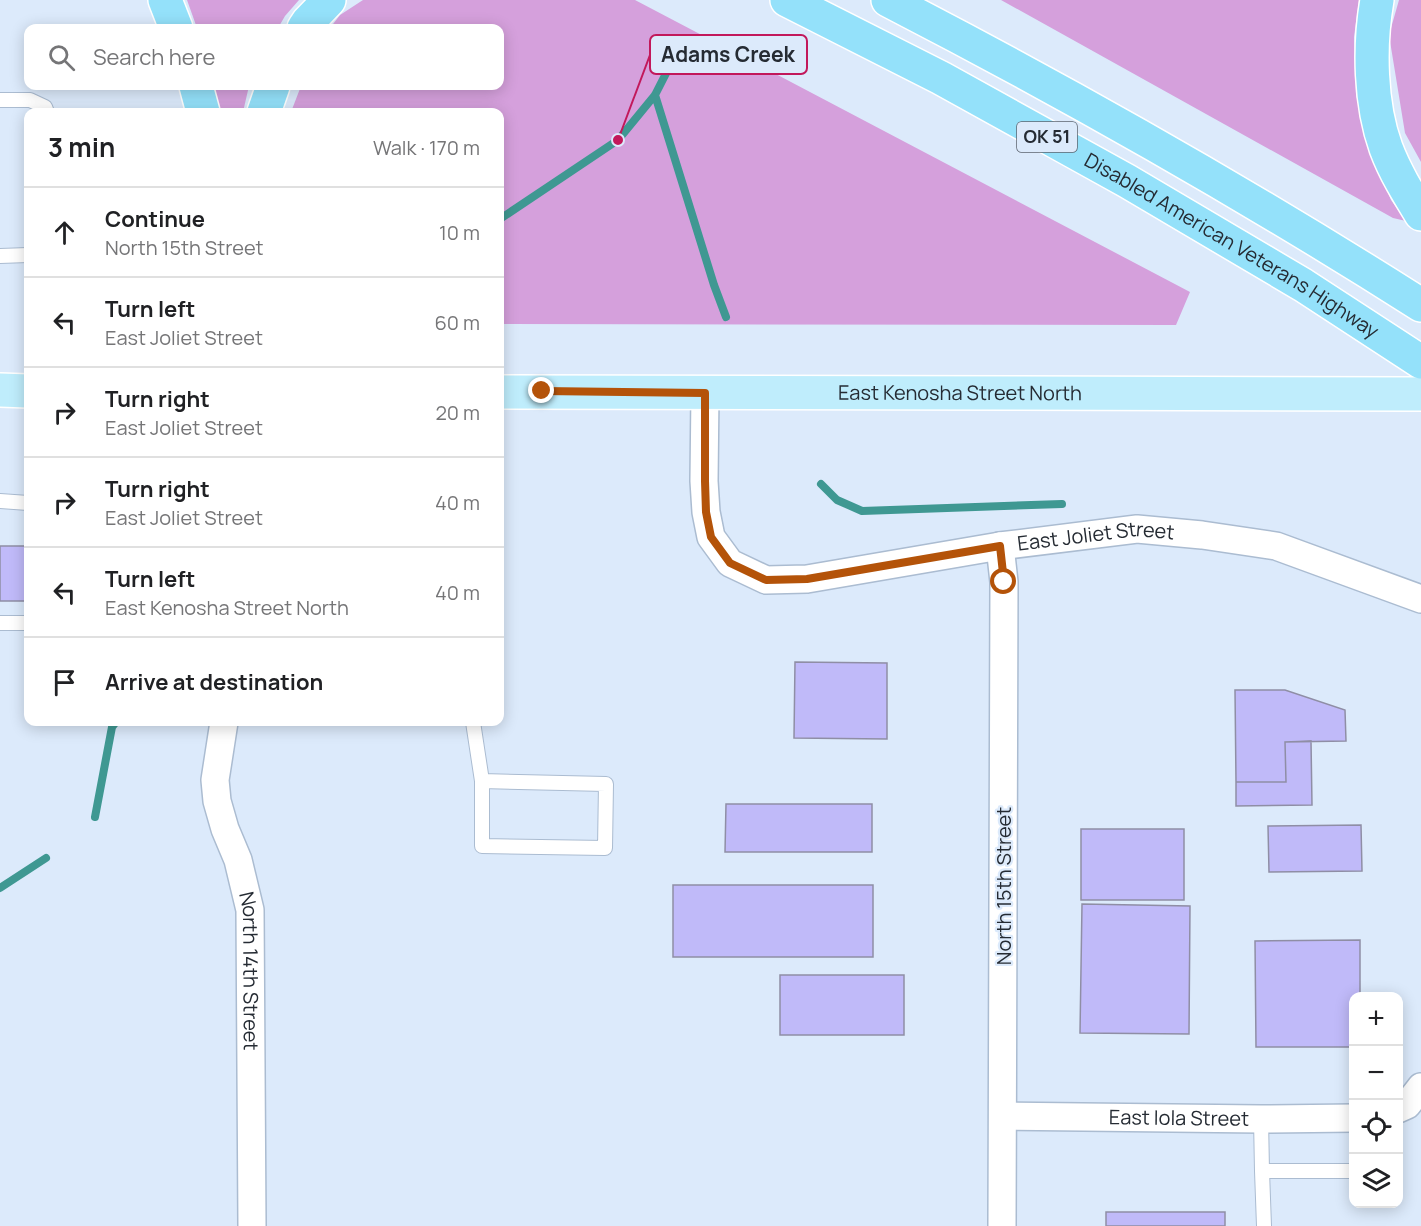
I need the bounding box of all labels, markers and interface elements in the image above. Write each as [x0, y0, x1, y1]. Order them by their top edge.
search box [24, 24, 504, 90]
callout: Adams Creek [650, 35, 807, 74]
text: Adams Creek [661, 40, 796, 68]
icon: search [45, 41, 78, 74]
text: Search here [93, 42, 215, 72]
road number: OK 51 [1017, 122, 1077, 152]
text: 3 min [48, 129, 115, 165]
text: Walk · 170 m [373, 134, 480, 161]
street label: Disabled American Veterans Highway [1080, 146, 1385, 344]
text: Continue [105, 204, 205, 234]
icon: ahead [48, 216, 81, 249]
text: 10 m [439, 219, 480, 246]
text: North 15th Street [105, 234, 264, 261]
text: Turn left [105, 294, 195, 324]
icon: left [48, 306, 81, 339]
text: 60 m [434, 309, 480, 336]
text: East Joliet Street [105, 324, 263, 351]
route end [528, 377, 554, 403]
street label: East Kenosha Street North [838, 379, 1082, 406]
text: Turn right [105, 384, 210, 414]
icon: right [48, 396, 81, 429]
text: 20 m [435, 399, 480, 426]
text: East Joliet Street [105, 414, 263, 441]
text: Turn right [105, 474, 210, 504]
icon: right [48, 486, 81, 519]
text: 40 m [435, 489, 480, 516]
text: East Joliet Street [105, 504, 263, 531]
street label: East Joliet Street [1016, 515, 1176, 557]
text: Turn left [105, 564, 195, 594]
route start [990, 568, 1016, 594]
icon: left [48, 576, 81, 609]
text: 40 m [435, 579, 480, 606]
text: East Kenosha Street North [105, 594, 349, 621]
icon: arrive [48, 666, 81, 699]
text: Arrive at destination [105, 667, 323, 697]
street label: North 15th Street [990, 807, 1017, 965]
street label: North 14th Street [233, 889, 265, 1051]
map controls [1349, 992, 1403, 1208]
button: + [1349, 992, 1403, 1046]
button: − [1349, 1046, 1403, 1100]
button: locate [1349, 1100, 1403, 1154]
street label: East Iola Street [1109, 1103, 1249, 1132]
button: layers [1349, 1154, 1403, 1208]

